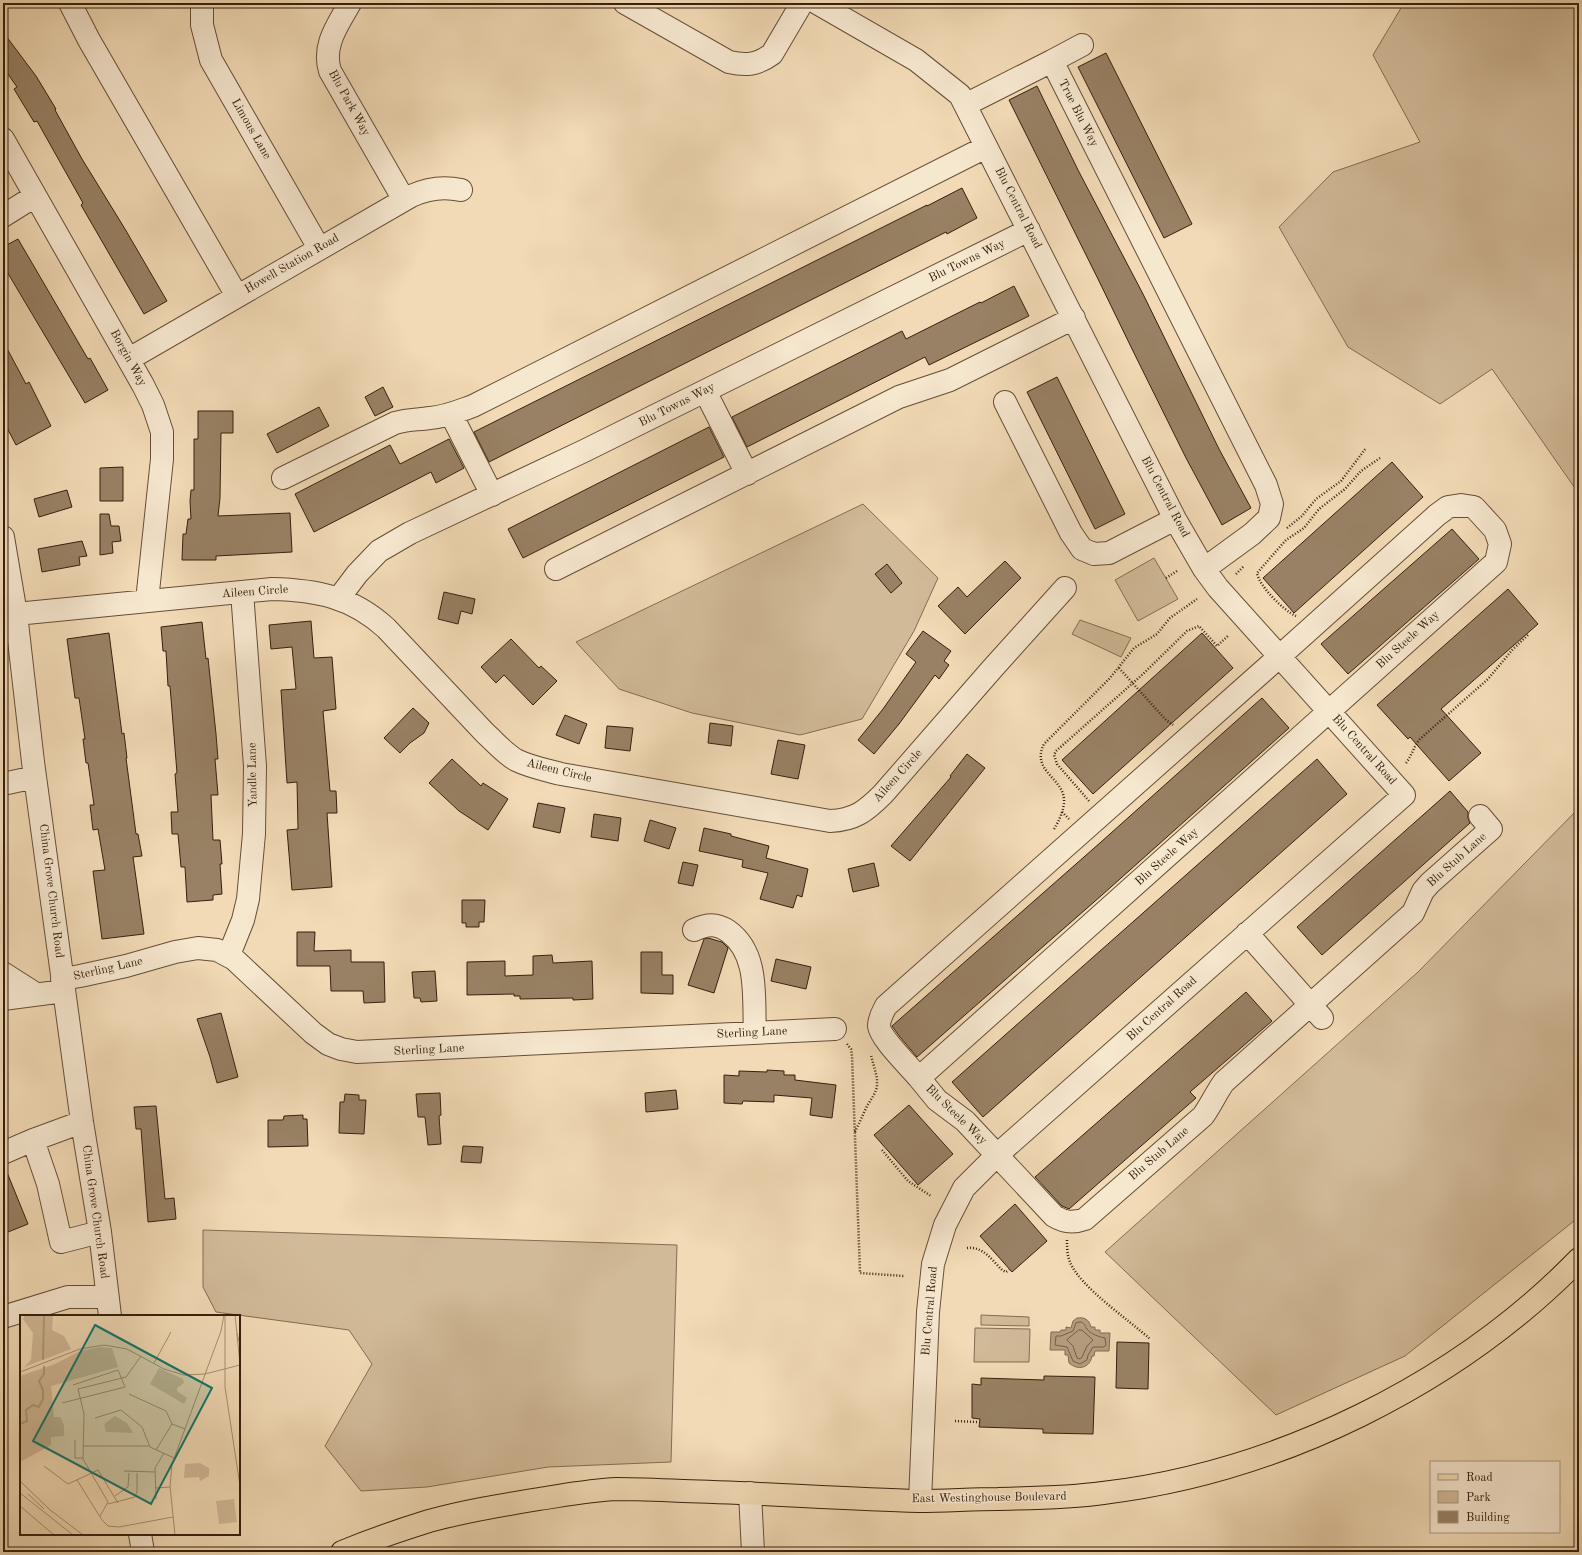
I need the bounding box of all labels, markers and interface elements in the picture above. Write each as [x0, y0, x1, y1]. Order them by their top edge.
street label: Blu Park Way [326, 68, 372, 139]
street label: True Blu Way [1056, 77, 1100, 149]
street label: Limous Lane [229, 97, 273, 162]
street label: Blu Central Road [992, 165, 1044, 251]
street label: Howell Station Road [243, 232, 341, 296]
street label: Blu Towns Way [927, 237, 1008, 285]
street label: Borgin Way [108, 328, 149, 389]
street label: Blu Towns Way [637, 381, 717, 429]
street label: Blu Central Road [1139, 455, 1191, 539]
street label: Aileen Circle [221, 584, 289, 600]
street label: Blu Steele Way [1374, 608, 1442, 671]
street label: Blu Central Road [1330, 713, 1398, 787]
street label: Yandle Lane [246, 742, 260, 807]
street label: Aileen Circle [871, 747, 925, 805]
street label: Aileen Circle [525, 757, 593, 785]
street label: China Grove Church Road [37, 823, 65, 959]
street label: Blu Steele Way [1133, 825, 1201, 888]
street label: Blu Stub Lane [1425, 830, 1489, 889]
street label: Sterling Lane [72, 955, 144, 983]
street label: Blu Central Road [1125, 975, 1199, 1043]
street label: Sterling Lane [716, 1025, 788, 1041]
street label: Sterling Lane [393, 1042, 465, 1058]
street label: Blu Steele Way [923, 1083, 989, 1148]
street label: Blu Stub Lane [1127, 1125, 1192, 1183]
street label: China Grove Church Road [80, 1144, 110, 1280]
street label: Blu Central Road [920, 1266, 940, 1356]
inset map [20, 1315, 240, 1535]
legend [1430, 1461, 1560, 1533]
text: Road [1466, 1472, 1493, 1484]
street label: East Westinghouse Boulevard [911, 1491, 1067, 1505]
text: Park [1466, 1492, 1491, 1504]
text: Building [1466, 1512, 1510, 1524]

